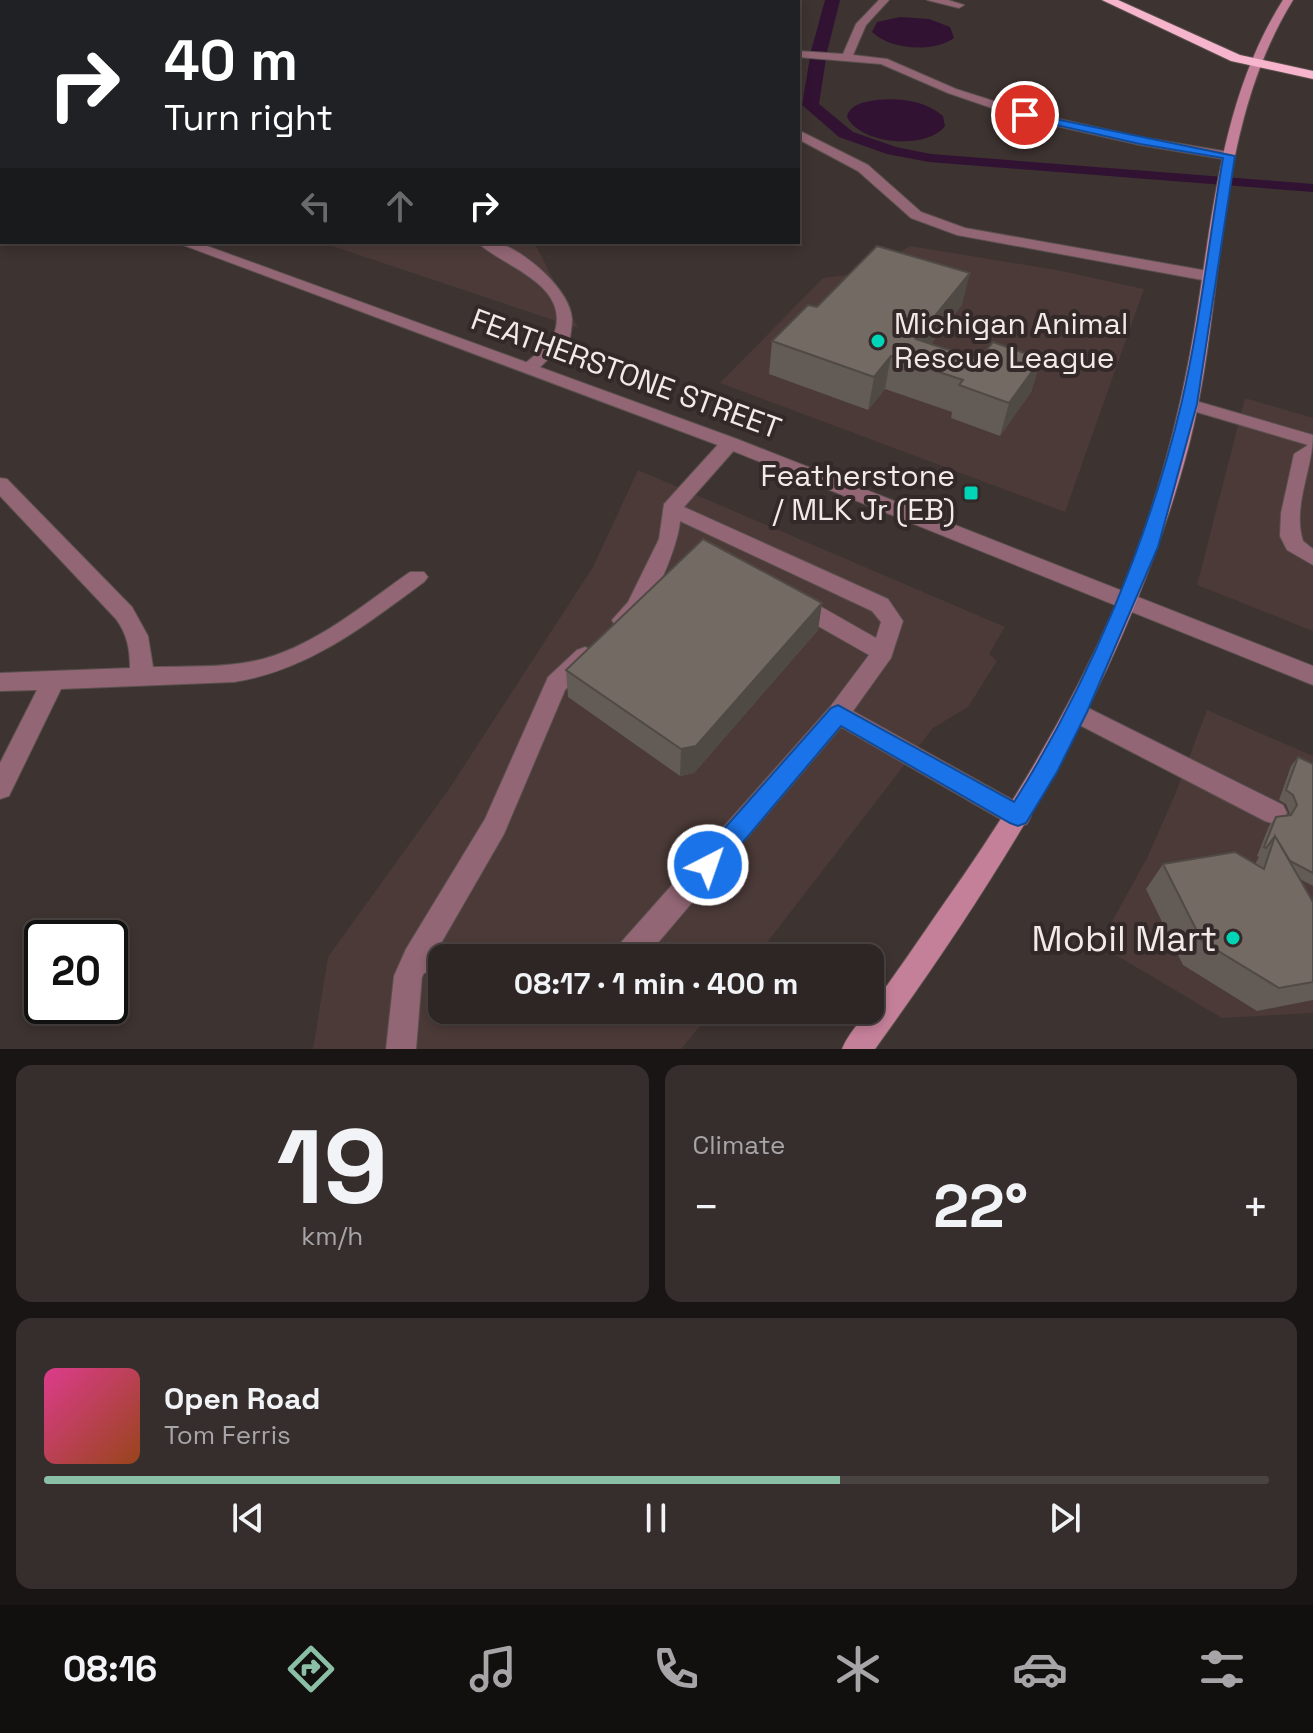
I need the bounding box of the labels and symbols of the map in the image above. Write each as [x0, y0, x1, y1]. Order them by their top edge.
pin [991, 81, 1059, 149]
street label: FEATHERSTONE STREET [466, 299, 787, 448]
place label: Michigan Animal Rescue League [894, 304, 1128, 377]
marker: Michigan Animal Rescue League [869, 332, 887, 350]
place label: Featherstone / MLK Jr (EB) [761, 456, 955, 529]
marker: Featherstone / MLK Jr (EB) [962, 484, 980, 502]
position arrow [666, 823, 750, 907]
place label: Mobil Mart [1032, 916, 1217, 962]
speed limit sign: 20 [24, 920, 128, 1024]
marker: Mobil Mart [1224, 929, 1242, 947]

